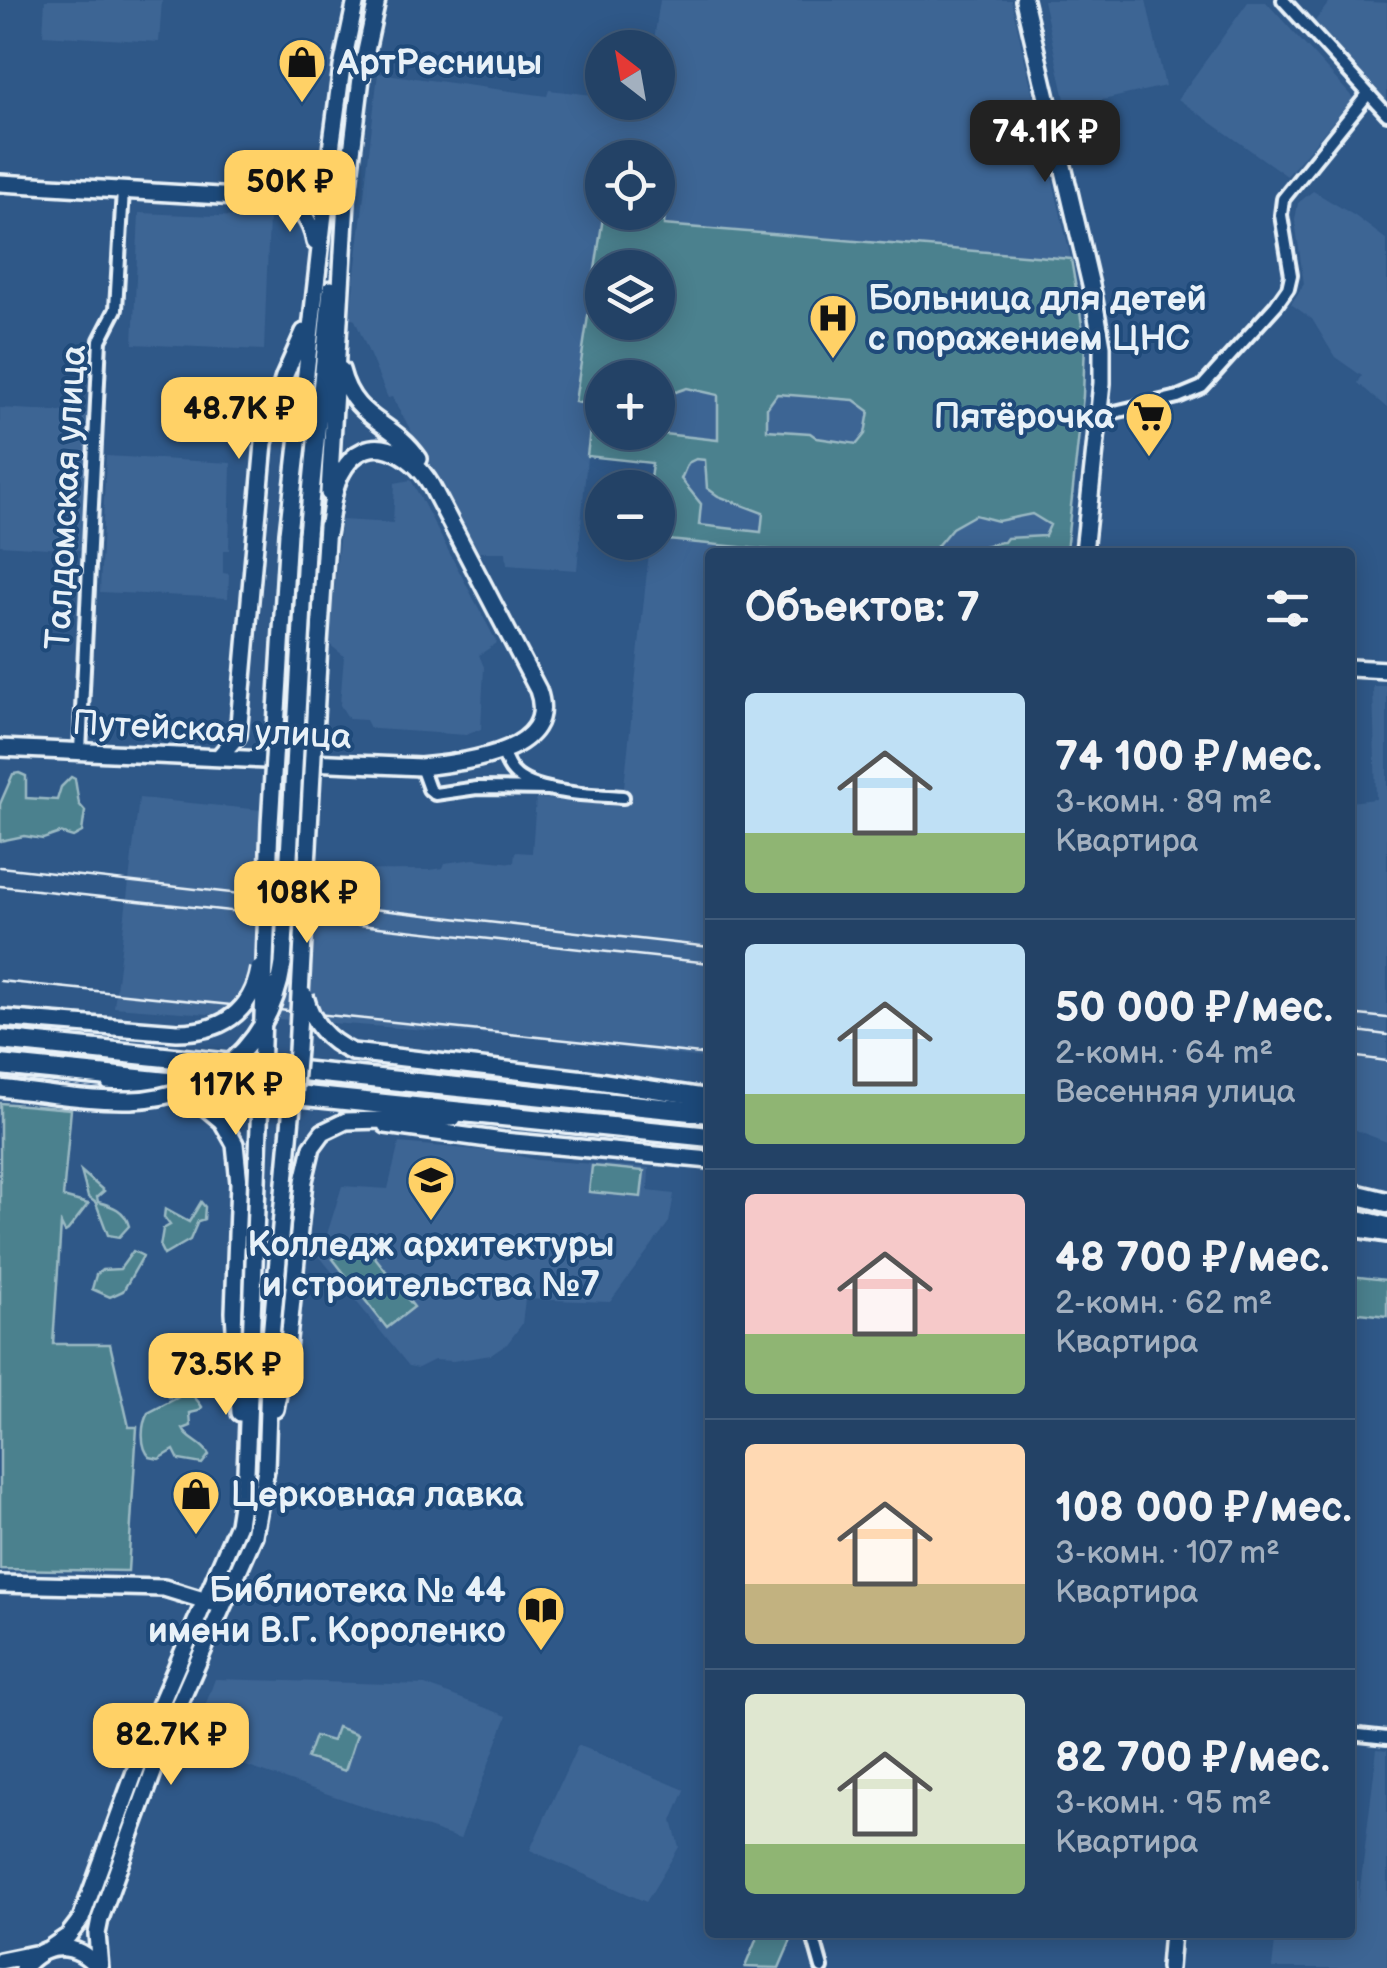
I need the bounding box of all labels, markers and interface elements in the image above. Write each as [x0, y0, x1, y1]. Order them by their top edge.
north arrow [585, 30, 675, 120]
map controls [585, 30, 675, 560]
shop icon: АртРесницы [276, 36, 328, 104]
place label: АртРесницы [336, 42, 542, 85]
pin: 74.1K ₽ [953, 100, 1137, 185]
text: 74.1K ₽ [992, 113, 1098, 152]
button: locate [585, 140, 675, 230]
pin: 50K ₽ [220, 150, 360, 235]
text: 50K ₽ [246, 163, 334, 202]
button: layers [585, 250, 675, 340]
place label: Больница для детей с поражением ЦНС [868, 278, 1207, 361]
hospital icon: Больница для детей с поражением ЦНС [807, 292, 859, 360]
street label: Талдомская улица [37, 343, 96, 651]
button: + [585, 360, 675, 450]
pin: 48.7K ₽ [147, 377, 331, 462]
text: 48.7K ₽ [183, 390, 295, 429]
supermarket icon: Пятёрочка [1123, 390, 1175, 458]
place label: Пятёрочка [934, 396, 1115, 439]
button: − [585, 470, 675, 560]
icon: filters [1260, 581, 1315, 636]
text: Объектов: 7 [745, 583, 980, 634]
street label: Путейская улица [71, 702, 353, 759]
text: 74 100 ₽/мес. [1055, 732, 1322, 783]
icon: home [825, 733, 945, 853]
text: 3-комн. · 89 m² [1055, 783, 1272, 822]
text: Квартира [1055, 822, 1198, 861]
pin: 108K ₽ [226, 861, 388, 946]
text: 108K ₽ [256, 874, 358, 913]
text: 50 000 ₽/мес. [1055, 983, 1333, 1034]
icon: home [825, 984, 945, 1104]
text: 2-комн. · 64 m² [1055, 1034, 1273, 1073]
pin: 117K ₽ [155, 1053, 317, 1138]
text: 117K ₽ [189, 1066, 283, 1105]
text: Весенняя улица [1055, 1073, 1296, 1112]
school or university icon: Колледж архитектуры и строительства №7 [405, 1154, 457, 1222]
place label: Колледж архитектуры и строительства №7 [247, 1224, 615, 1307]
text: 48 700 ₽/мес. [1055, 1233, 1330, 1284]
icon: home [825, 1234, 945, 1354]
text: 2-комн. · 62 m² [1055, 1284, 1272, 1323]
text: Квартира [1055, 1323, 1198, 1362]
pin: 73.5K ₽ [134, 1333, 318, 1418]
text: 73.5K ₽ [171, 1346, 281, 1385]
shop icon: Церковная лавка [170, 1468, 222, 1536]
place label: Церковная лавка [231, 1474, 524, 1517]
text: 108 000 ₽/мес. [1055, 1483, 1352, 1534]
icon: home [825, 1484, 945, 1604]
text: 3-комн. · 107 m² [1055, 1534, 1280, 1573]
place label: Библиотека № 44 имени В.Г. Короленко [148, 1570, 506, 1653]
text: Квартира [1055, 1573, 1198, 1612]
library icon: Библиотека № 44 имени В.Г. Короленко [515, 1584, 567, 1652]
pin: 82.7K ₽ [79, 1703, 263, 1788]
text: 82.7K ₽ [115, 1716, 227, 1755]
text: 82 700 ₽/мес. [1055, 1733, 1330, 1784]
icon: home [825, 1734, 945, 1854]
text: 3-комн. · 95 m² [1055, 1784, 1272, 1823]
text: Квартира [1055, 1823, 1198, 1862]

